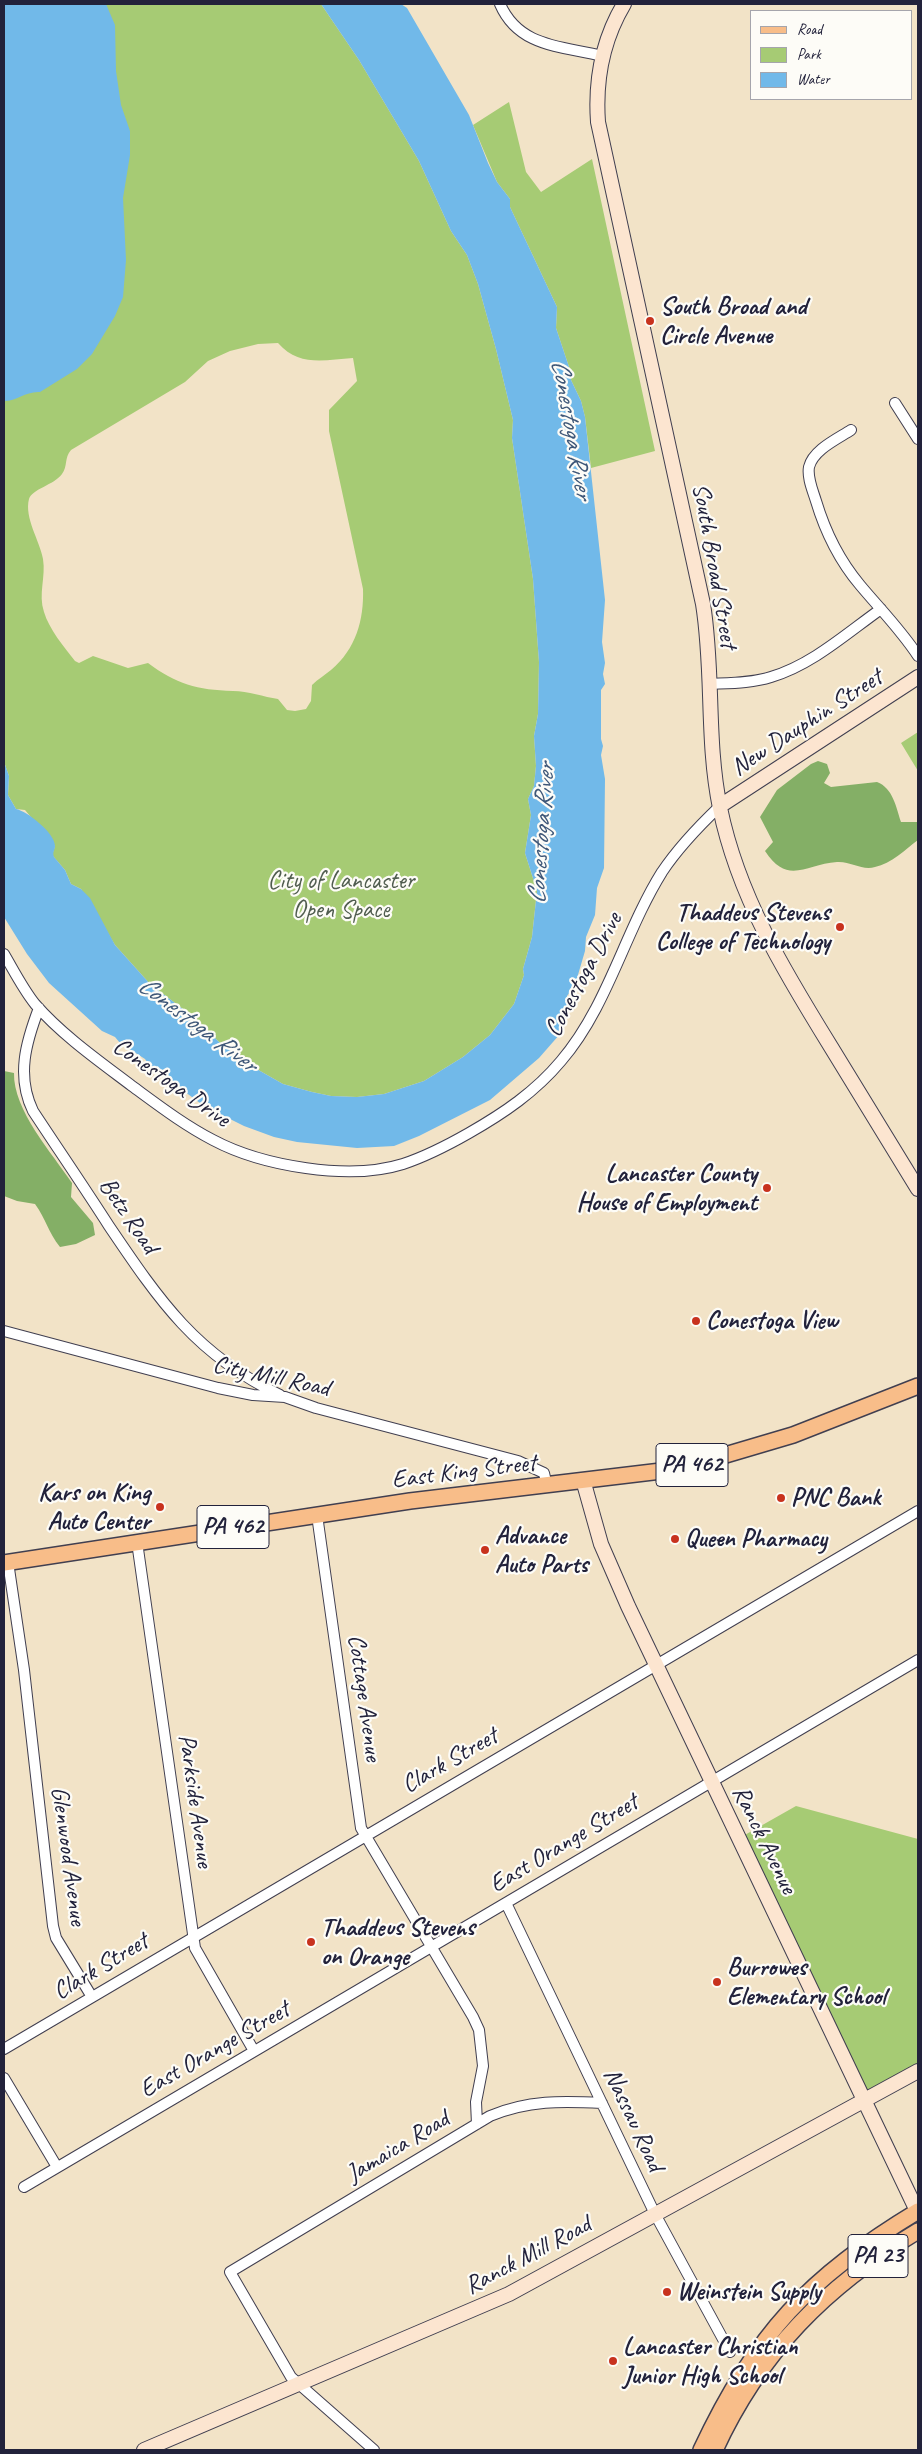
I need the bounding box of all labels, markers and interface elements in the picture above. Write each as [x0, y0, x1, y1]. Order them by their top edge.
legend [750, 10, 912, 100]
text: Road [797, 20, 822, 39]
text: Park [797, 45, 821, 64]
text: Water [797, 70, 830, 89]
place label: South Broad and Circle Avenue [660, 292, 806, 351]
marker: South Broad and Circle Avenue [644, 315, 656, 327]
water label: Conestoga River [543, 357, 599, 501]
street label: South Broad Street [685, 481, 743, 651]
street label: New Dauphin Street [726, 663, 888, 783]
water label: Conestoga River [522, 763, 562, 905]
park label: City of Lancaster Open Space [267, 866, 415, 925]
place label: Thaddeus Stevens College of Technology [656, 898, 830, 957]
street label: Conestoga Drive [539, 908, 629, 1042]
marker: Thaddeus Stevens College of Technology [834, 921, 846, 933]
water label: Conestoga River [131, 970, 263, 1080]
street label: Conestoga Drive [107, 1032, 235, 1134]
place label: Lancaster County House of Employment [576, 1159, 757, 1218]
street label: Betz Road [92, 1172, 164, 1260]
marker: Lancaster County House of Employment [761, 1182, 773, 1194]
place label: Conestoga View [706, 1306, 838, 1336]
marker: Conestoga View [690, 1315, 702, 1327]
street label: City Mill Road [210, 1350, 332, 1404]
road number: PA 462 [656, 1444, 728, 1486]
street label: East King Street [390, 1448, 538, 1496]
place label: Kars on King Auto Center [38, 1478, 150, 1537]
place label: PNC Bank [791, 1483, 880, 1513]
marker: PNC Bank [775, 1492, 787, 1504]
marker: Kars on King Auto Center [154, 1501, 166, 1513]
road number: PA 462 [197, 1505, 269, 1548]
place label: Advance Auto Parts [495, 1521, 588, 1580]
place label: Queen Pharmacy [685, 1524, 827, 1554]
marker: Queen Pharmacy [669, 1533, 681, 1545]
marker: Advance Auto Parts [479, 1544, 491, 1556]
street label: Cottage Avenue [340, 1633, 388, 1763]
street label: Clark Street [397, 1722, 503, 1800]
street label: Parkside Avenue [171, 1732, 219, 1870]
street label: Ranck Avenue [725, 1781, 803, 1899]
street label: Glenwood Avenue [43, 1785, 93, 1927]
street label: East Orange Street [484, 1788, 644, 1900]
place label: Thaddeus Stevens on Orange [321, 1913, 475, 1972]
street label: Clark Street [48, 1927, 154, 2007]
marker: Thaddeus Stevens on Orange [305, 1936, 317, 1948]
place label: Burrowes Elementary School [727, 1953, 886, 2012]
marker: Burrowes Elementary School [711, 1976, 723, 1988]
street label: East Orange Street [135, 1995, 295, 2105]
street label: Nassau Road [596, 2064, 670, 2176]
street label: Jamaica Road [341, 2105, 455, 2189]
street label: Ranck Mill Road [460, 2210, 596, 2302]
road number: PA 23 [848, 2234, 908, 2278]
place label: Weinstein Supply [677, 2277, 821, 2307]
marker: Weinstein Supply [661, 2286, 673, 2298]
place label: Lancaster Christian Junior High School [623, 2332, 797, 2391]
marker: Lancaster Christian Junior High School [607, 2355, 619, 2367]

